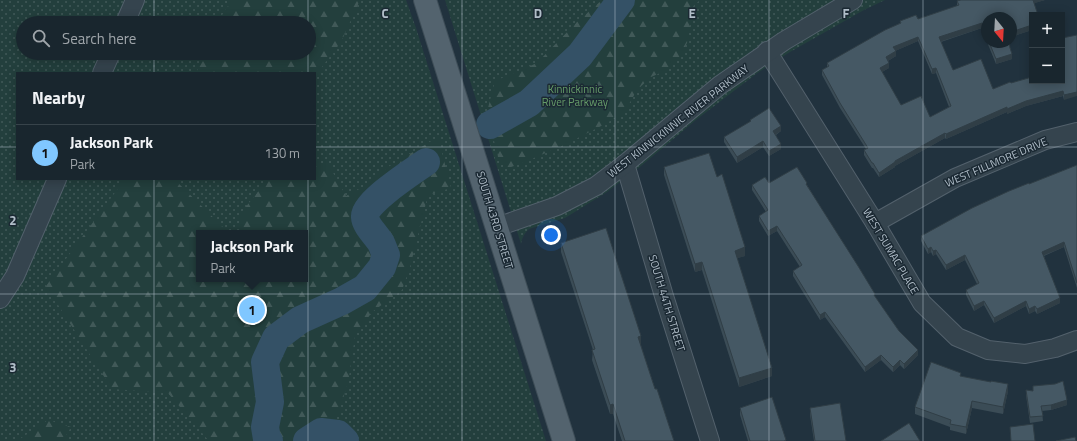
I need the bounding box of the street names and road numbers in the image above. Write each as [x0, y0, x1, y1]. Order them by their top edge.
street label: WEST KINNICKINNIC RIVER PARKWAY [604, 61, 752, 181]
street label: WEST FILLMORE DRIVE [942, 133, 1050, 191]
street label: SOUTH 43RD STREET [473, 169, 517, 271]
street label: WEST SUMAC PLACE [859, 205, 923, 297]
street label: SOUTH 44TH STREET [645, 253, 689, 354]

